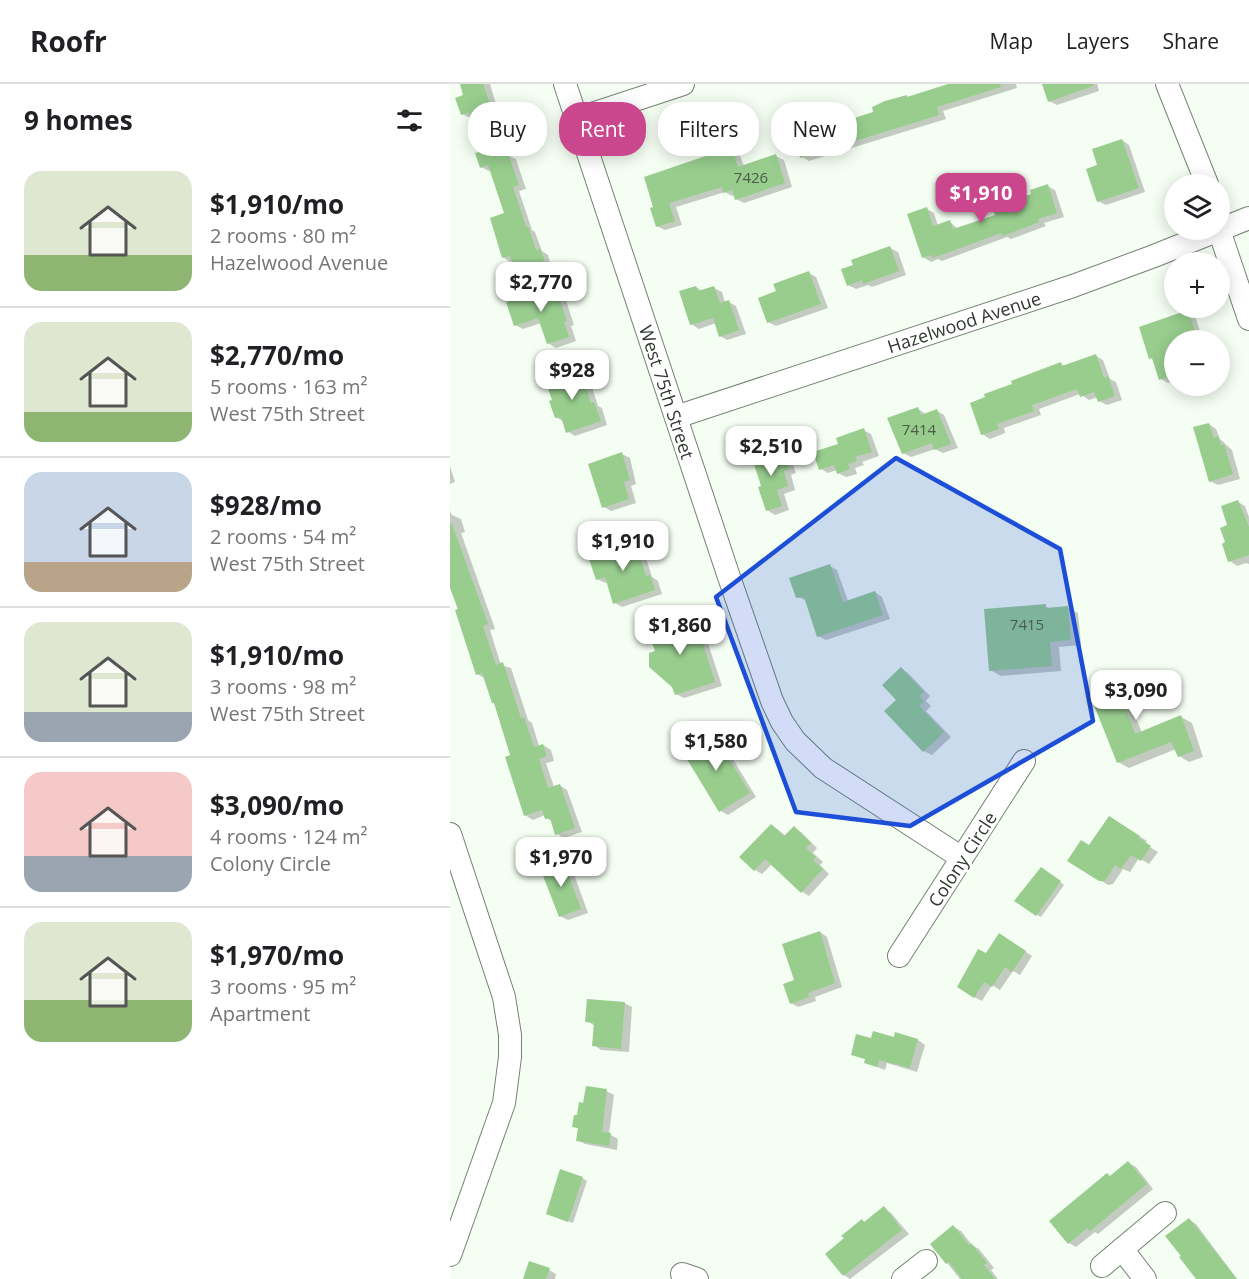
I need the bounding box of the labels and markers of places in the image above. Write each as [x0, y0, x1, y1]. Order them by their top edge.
pin: $1,910 [932, 173, 1030, 224]
pin: $2,770 [492, 262, 590, 313]
pin: $928 [536, 350, 608, 401]
pin: $2,510 [722, 426, 820, 477]
pin: $1,910 [574, 521, 672, 572]
pin: $1,860 [631, 605, 729, 656]
pin: $3,090 [1087, 670, 1185, 721]
pin: $1,580 [667, 721, 765, 772]
pin: $1,970 [512, 837, 610, 888]

